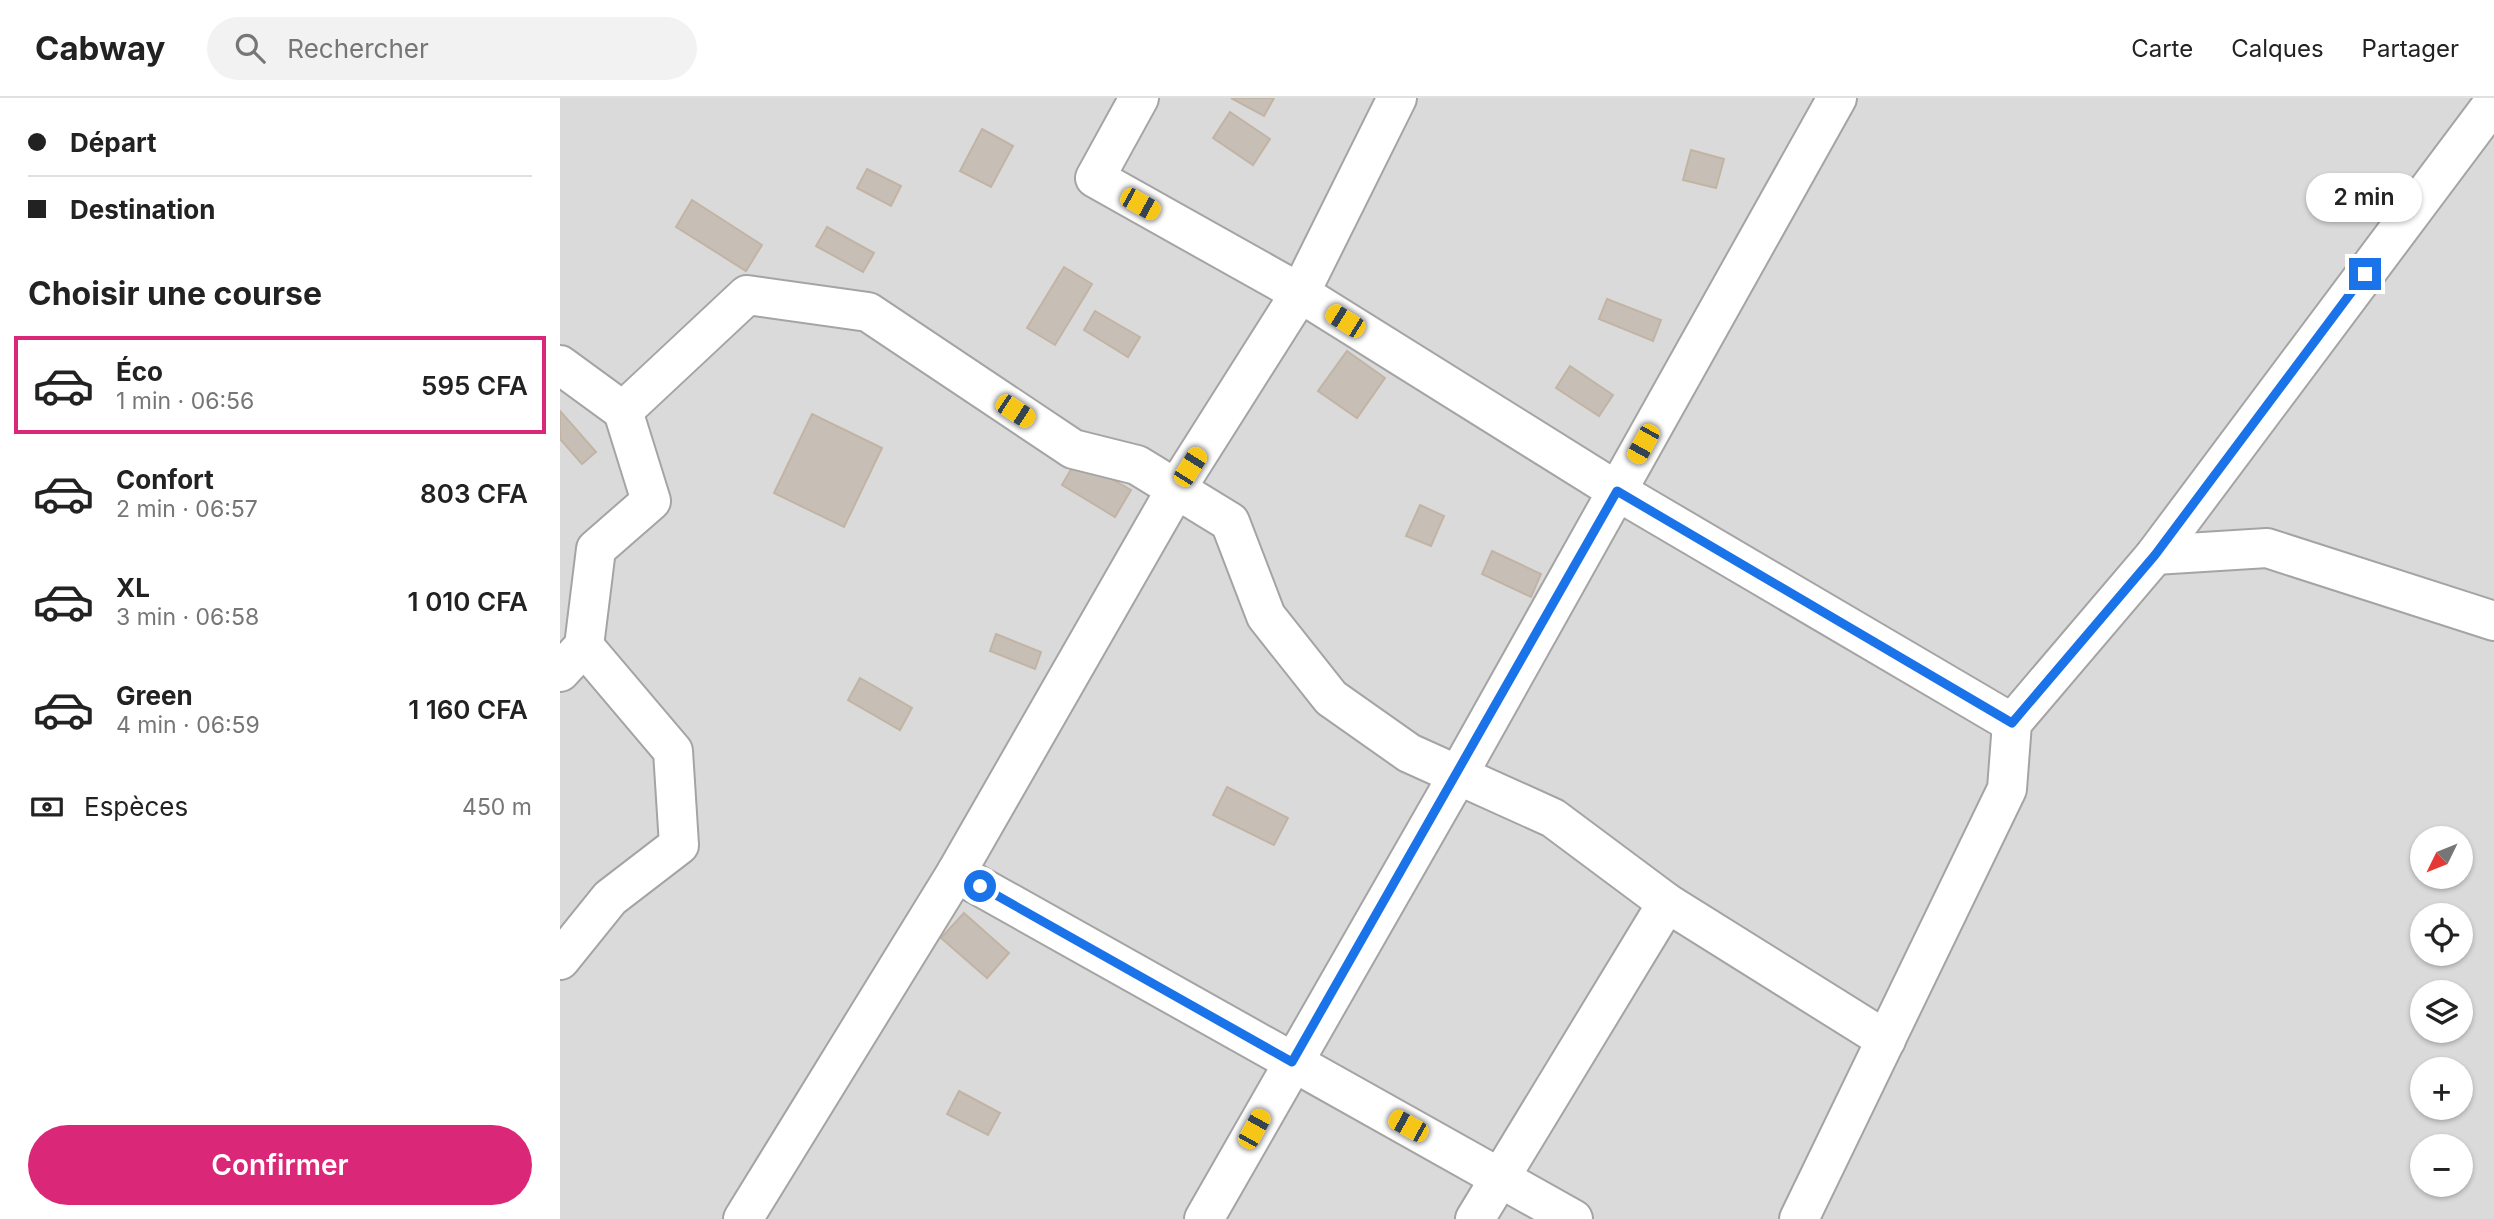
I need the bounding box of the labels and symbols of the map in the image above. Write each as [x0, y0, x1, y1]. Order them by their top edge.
callout: 2 min [2307, 172, 2423, 222]
car [1117, 185, 1164, 223]
route end [2349, 258, 2381, 290]
car [1322, 301, 1369, 341]
car [992, 391, 1039, 431]
car [1624, 421, 1663, 467]
car [1170, 444, 1211, 490]
north arrow [2410, 826, 2473, 889]
route start [964, 870, 996, 902]
car [1235, 1106, 1274, 1152]
car [1385, 1107, 1432, 1145]

